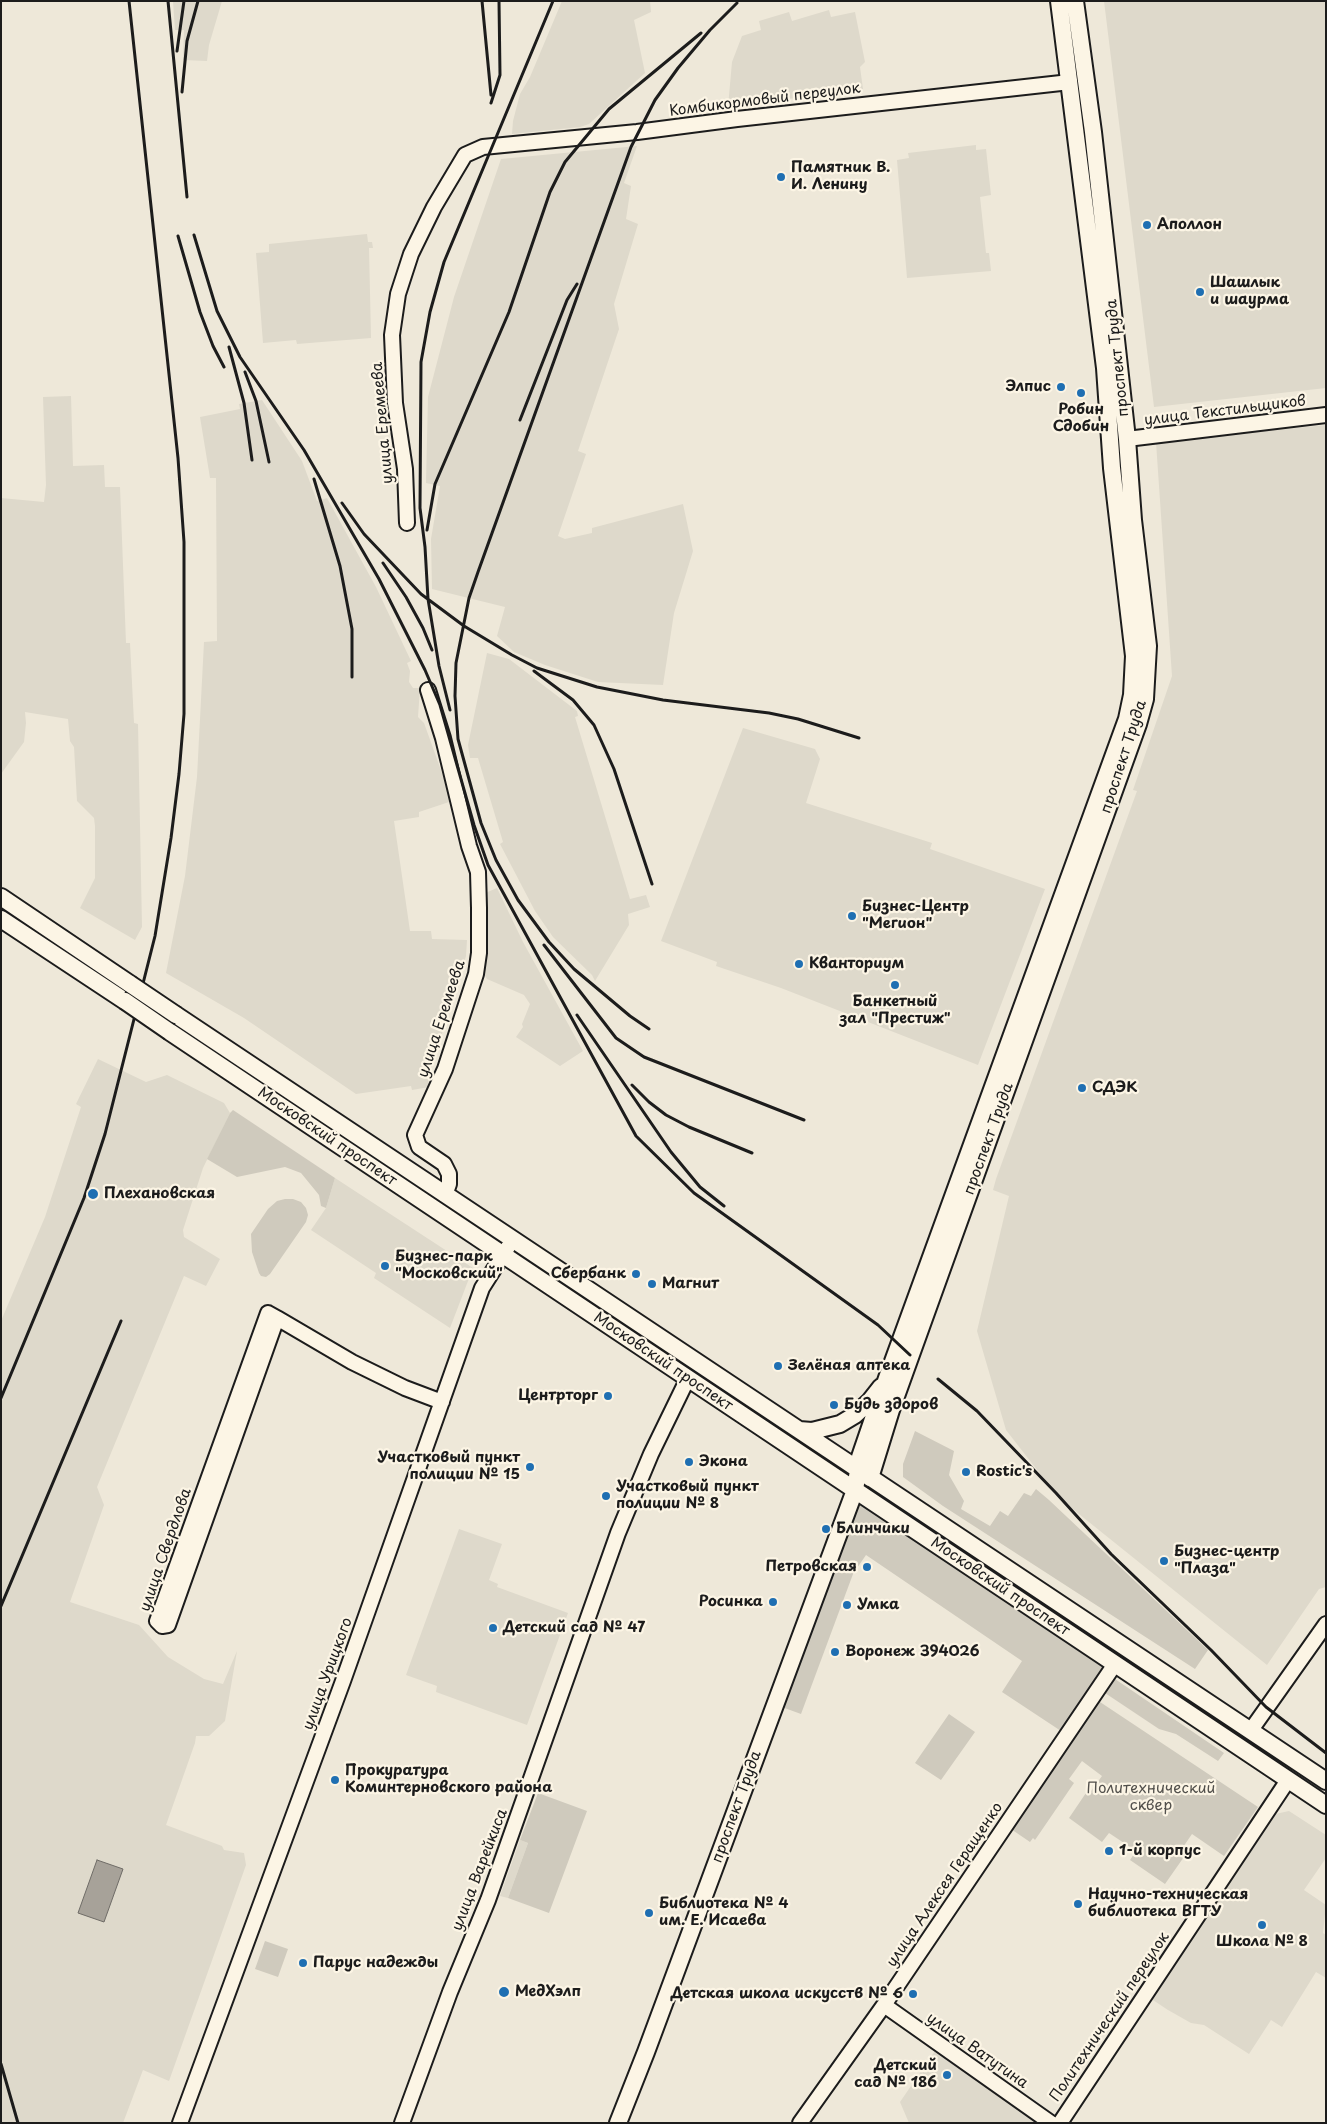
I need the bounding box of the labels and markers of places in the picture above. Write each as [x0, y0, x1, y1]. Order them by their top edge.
place label: Памятник В. И. Ленину [791, 159, 890, 194]
marker: Памятник В. И. Ленину [775, 171, 787, 183]
place label: Аполлон [1157, 216, 1222, 234]
marker: Аполлон [1141, 219, 1153, 231]
place label: Шашлык и шаурма [1210, 274, 1289, 309]
marker: Шашлык и шаурма [1194, 286, 1206, 298]
place label: Элпис [1005, 378, 1051, 396]
marker: Элпис [1055, 381, 1067, 393]
marker: Робин Сдобин [1075, 387, 1087, 399]
place label: Робин Сдобин [1053, 401, 1109, 436]
place label: Бизнес-Центр "Мегион" [862, 898, 969, 933]
marker: Бизнес-Центр "Мегион" [846, 910, 858, 922]
place label: Кванториум [809, 955, 904, 973]
marker: Кванториум [793, 958, 805, 970]
marker: Банкетный зал "Престиж" [889, 979, 901, 991]
place label: Банкетный зал "Престиж" [839, 993, 951, 1028]
place label: СДЭК [1092, 1079, 1137, 1097]
marker: СДЭК [1076, 1082, 1088, 1094]
place label: Плехановская [104, 1185, 215, 1203]
marker: Плехановская [86, 1187, 100, 1201]
place label: Бизнес-парк "Московский" [395, 1248, 503, 1283]
marker: Бизнес-парк "Московский" [379, 1260, 391, 1272]
place label: Сбербанк [551, 1265, 626, 1283]
marker: Сбербанк [630, 1268, 642, 1280]
place label: Магнит [662, 1275, 719, 1293]
marker: Магнит [646, 1278, 658, 1290]
place label: Зелёная аптека [788, 1357, 910, 1375]
marker: Зелёная аптека [772, 1360, 784, 1372]
place label: Центрторг [518, 1387, 598, 1405]
marker: Центрторг [602, 1390, 614, 1402]
place label: Будь здоров [844, 1396, 938, 1414]
marker: Будь здоров [828, 1399, 840, 1411]
place label: Участковый пункт полиции № 15 [377, 1449, 520, 1484]
place label: Экона [699, 1453, 748, 1471]
marker: Экона [683, 1456, 695, 1468]
marker: Участковый пункт полиции № 15 [524, 1461, 536, 1473]
place label: Rostic's [976, 1463, 1032, 1481]
marker: Rostic's [960, 1466, 972, 1478]
place label: Участковый пункт полиции № 8 [616, 1478, 759, 1513]
marker: Участковый пункт полиции № 8 [600, 1490, 612, 1502]
place label: Блинчики [836, 1520, 910, 1538]
marker: Блинчики [820, 1523, 832, 1535]
place label: Бизнес-центр "Плаза" [1174, 1543, 1279, 1578]
marker: Бизнес-центр "Плаза" [1158, 1555, 1170, 1567]
place label: Петровская [766, 1558, 857, 1576]
marker: Петровская [861, 1561, 873, 1573]
place label: Росинка [699, 1593, 763, 1611]
marker: Росинка [767, 1596, 779, 1608]
place label: Умка [857, 1596, 899, 1614]
marker: Умка [841, 1599, 853, 1611]
place label: Детский сад № 47 [503, 1619, 645, 1637]
marker: Детский сад № 47 [487, 1622, 499, 1634]
place label: Воронеж 394026 [845, 1643, 980, 1661]
marker: Воронеж 394026 [829, 1646, 841, 1658]
place label: Прокуратура Коминтерновского района [345, 1762, 552, 1797]
marker: Прокуратура Коминтерновского района [329, 1774, 341, 1786]
place label: 1-й корпус [1119, 1842, 1201, 1860]
marker: 1-й корпус [1103, 1845, 1115, 1857]
place label: Научно-техническая библиотека ВГТУ [1088, 1886, 1248, 1921]
place label: Библиотека № 4 им. Е. Исаева [659, 1895, 788, 1930]
marker: Научно-техническая библиотека ВГТУ [1072, 1898, 1084, 1910]
marker: Библиотека № 4 им. Е. Исаева [643, 1907, 655, 1919]
marker: Школа № 8 [1256, 1919, 1268, 1931]
place label: Школа № 8 [1216, 1933, 1308, 1951]
place label: Парус надежды [313, 1954, 438, 1972]
marker: Парус надежды [297, 1957, 309, 1969]
place label: МедХэлп [515, 1983, 581, 2001]
marker: МедХэлп [497, 1985, 511, 1999]
place label: Детская школа искусств № 6 [671, 1985, 903, 2003]
marker: Детская школа искусств № 6 [907, 1988, 919, 2000]
place label: Детский сад № 186 [854, 2057, 937, 2092]
marker: Детский сад № 186 [941, 2069, 953, 2081]

